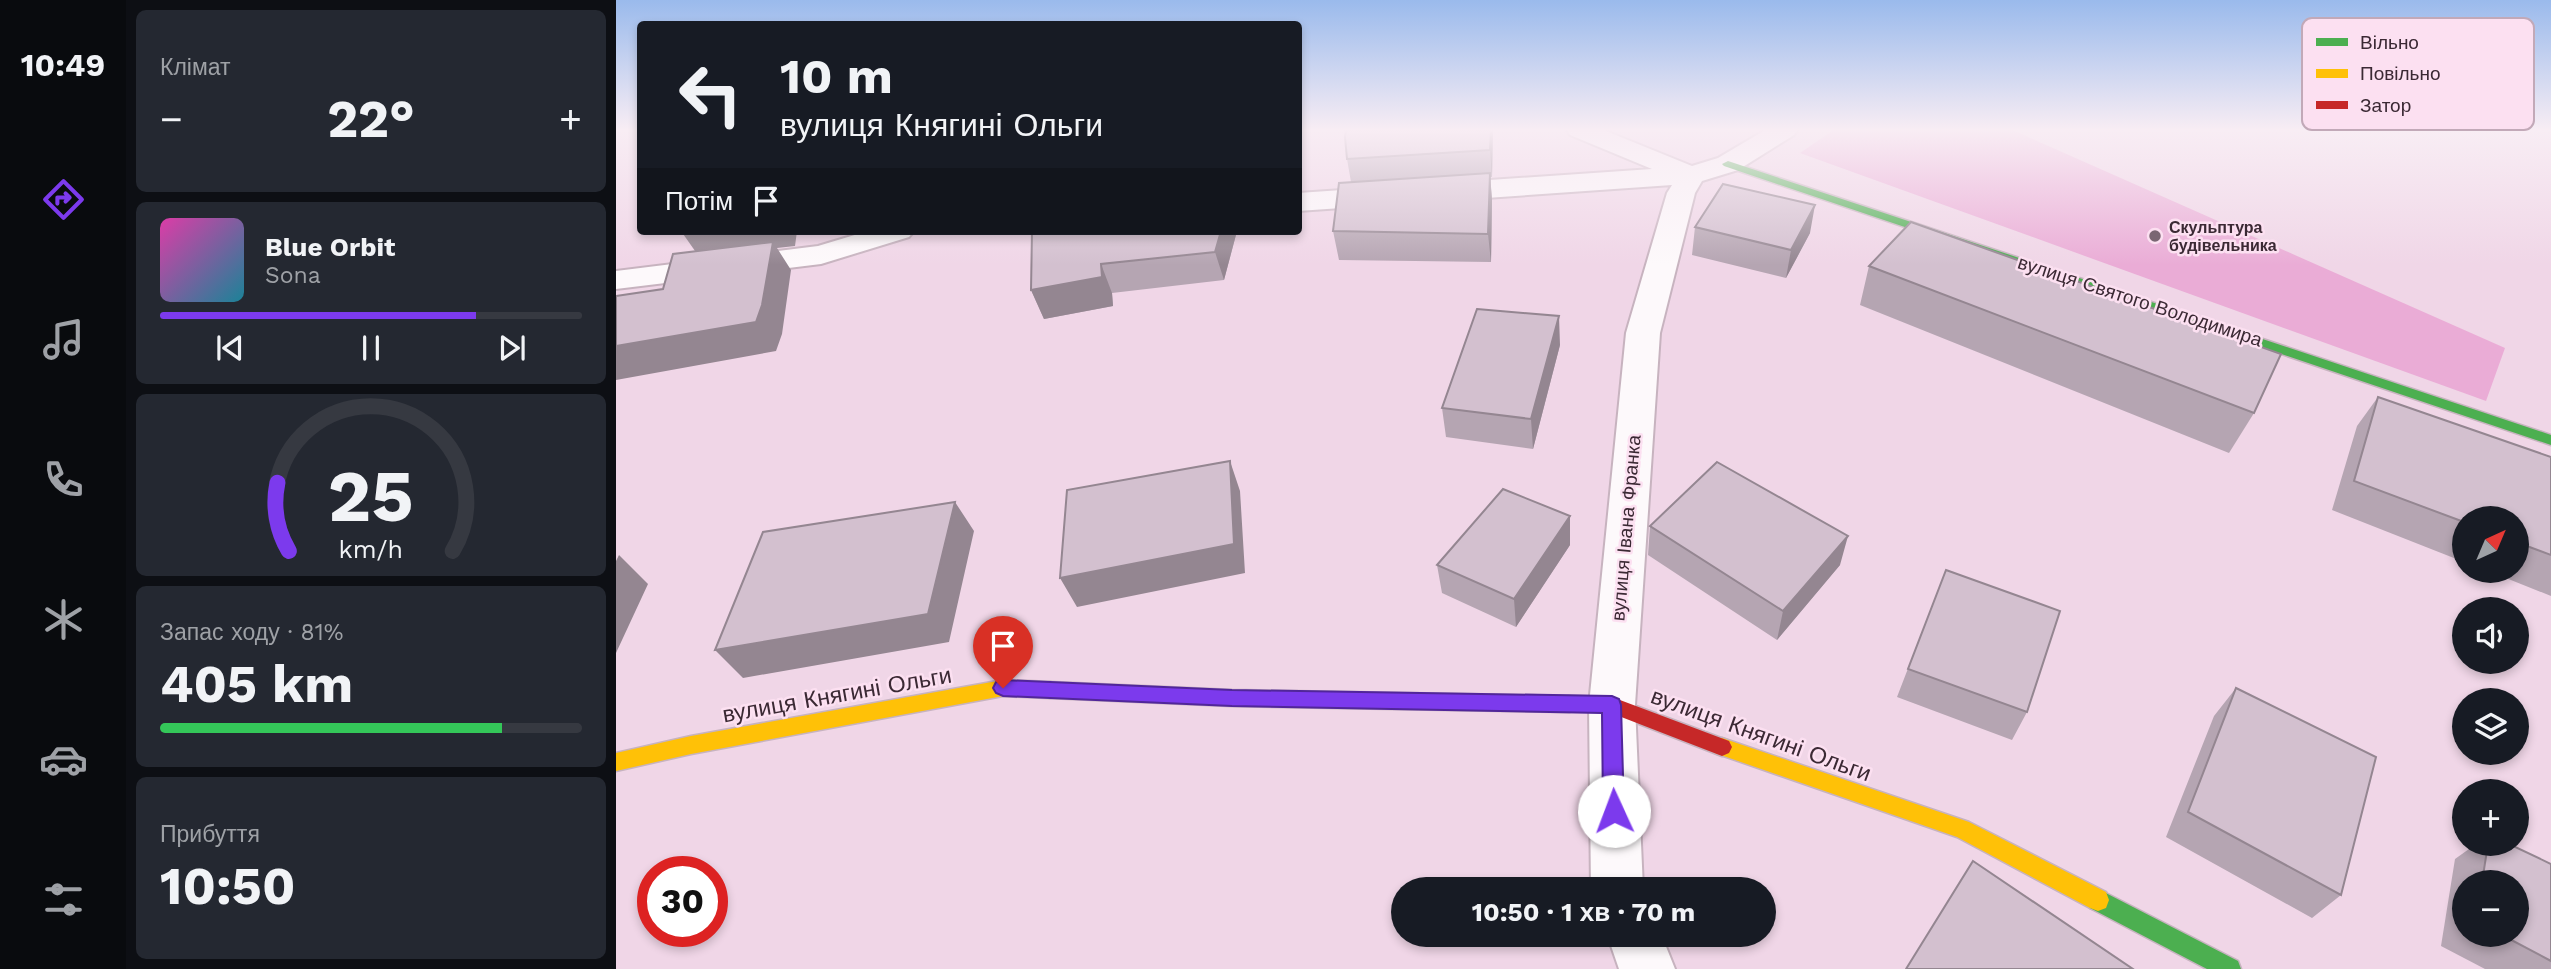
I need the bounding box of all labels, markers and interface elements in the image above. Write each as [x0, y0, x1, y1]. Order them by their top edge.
legend [2302, 18, 2534, 130]
text: Вільно [2360, 31, 2419, 54]
text: 10:49 [21, 46, 105, 84]
text: 10 m [780, 47, 893, 105]
icon: left [665, 49, 756, 140]
text: Клімат [160, 54, 231, 81]
text: Повільно [2360, 62, 2441, 85]
text: 22° [327, 89, 415, 150]
text: Затор [2360, 94, 2411, 117]
text: − [160, 97, 183, 141]
text: + [559, 97, 582, 141]
text: вулиця Княгині Ольги [780, 106, 1103, 144]
icon: directions [39, 175, 88, 224]
icon: arrive [747, 182, 785, 220]
text: Потім [665, 186, 733, 216]
place label: Скульптура будівельника [2169, 218, 2277, 255]
marker: Скульптура будівельника [2147, 228, 2163, 244]
text: Blue Orbit [265, 232, 395, 262]
street label: вулиця Святого Володимира [2015, 251, 2265, 352]
text: Sona [265, 262, 321, 289]
icon: music [39, 315, 88, 364]
icon: previous [211, 329, 249, 367]
icon: pause [352, 329, 390, 367]
icon: next [493, 329, 531, 367]
street label: вулиця Івана Франка [1606, 434, 1646, 622]
text: 25 [328, 453, 414, 539]
icon: phone [39, 455, 88, 504]
north arrow [2452, 506, 2529, 583]
map controls [2452, 506, 2529, 947]
text: km/h [339, 534, 403, 563]
icon: climate [39, 595, 88, 644]
button: sound [2452, 597, 2529, 674]
pin [973, 616, 1033, 688]
text: Запас ходу · 81% [160, 619, 343, 646]
icon: arrive [984, 627, 1022, 665]
text: 405 km [160, 654, 353, 715]
street label: вулиця Княгині Ольги [720, 662, 954, 728]
street label: вулиця Княгині Ольги [1647, 683, 1875, 787]
button: layers [2452, 688, 2529, 765]
icon: car [39, 735, 88, 784]
position arrow [1577, 774, 1651, 848]
button: + [2452, 779, 2529, 856]
text: Прибуття [160, 821, 260, 848]
text: 10:50 [160, 856, 295, 917]
speed limit sign: 30 [637, 856, 728, 947]
button: − [2452, 870, 2529, 947]
icon: filters [39, 875, 88, 924]
text: 10:50 · 1 хв · 70 m [1472, 897, 1695, 927]

